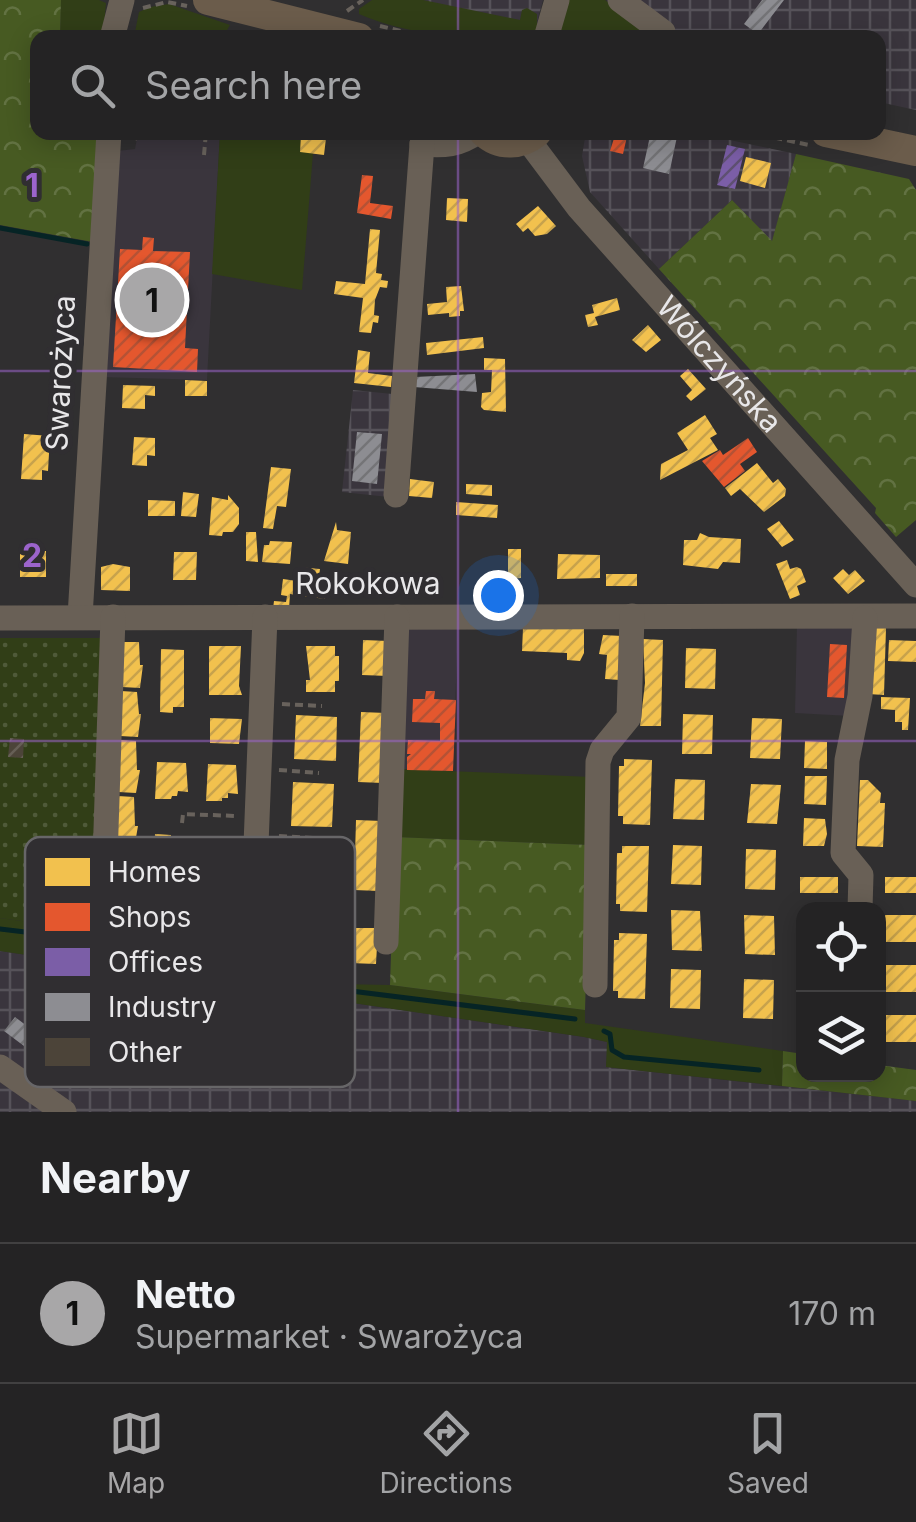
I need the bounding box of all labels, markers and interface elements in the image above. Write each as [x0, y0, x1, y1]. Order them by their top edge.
search box [30, 30, 886, 140]
icon: search [65, 58, 120, 113]
text: Search here [145, 62, 362, 108]
text: 1 [25, 166, 39, 205]
pin: 1 [120, 262, 184, 338]
street label: Wólczyńska [650, 288, 790, 439]
street label: Swarożyca [38, 294, 82, 452]
text: 2 [22, 536, 42, 575]
street label: Rokokowa [295, 565, 441, 601]
your location [473, 570, 524, 621]
legend [25, 837, 355, 1087]
text: Homes [108, 855, 201, 889]
text: Shops [108, 900, 191, 934]
map controls [796, 902, 886, 1082]
button: locate [796, 902, 886, 992]
text: Offices [108, 945, 203, 979]
text: Industry [108, 990, 216, 1024]
button: layers [796, 992, 886, 1082]
text: Other [108, 1035, 182, 1069]
text: Nearby [40, 1152, 191, 1203]
text: Netto [135, 1271, 236, 1317]
text: 1 [66, 1294, 79, 1333]
text: 170 m [788, 1294, 876, 1333]
text: Supermarket · Swarożyca [135, 1317, 524, 1356]
tab: Map [107, 1406, 165, 1500]
tab: Directions [379, 1406, 513, 1500]
tab: Saved [727, 1406, 809, 1500]

